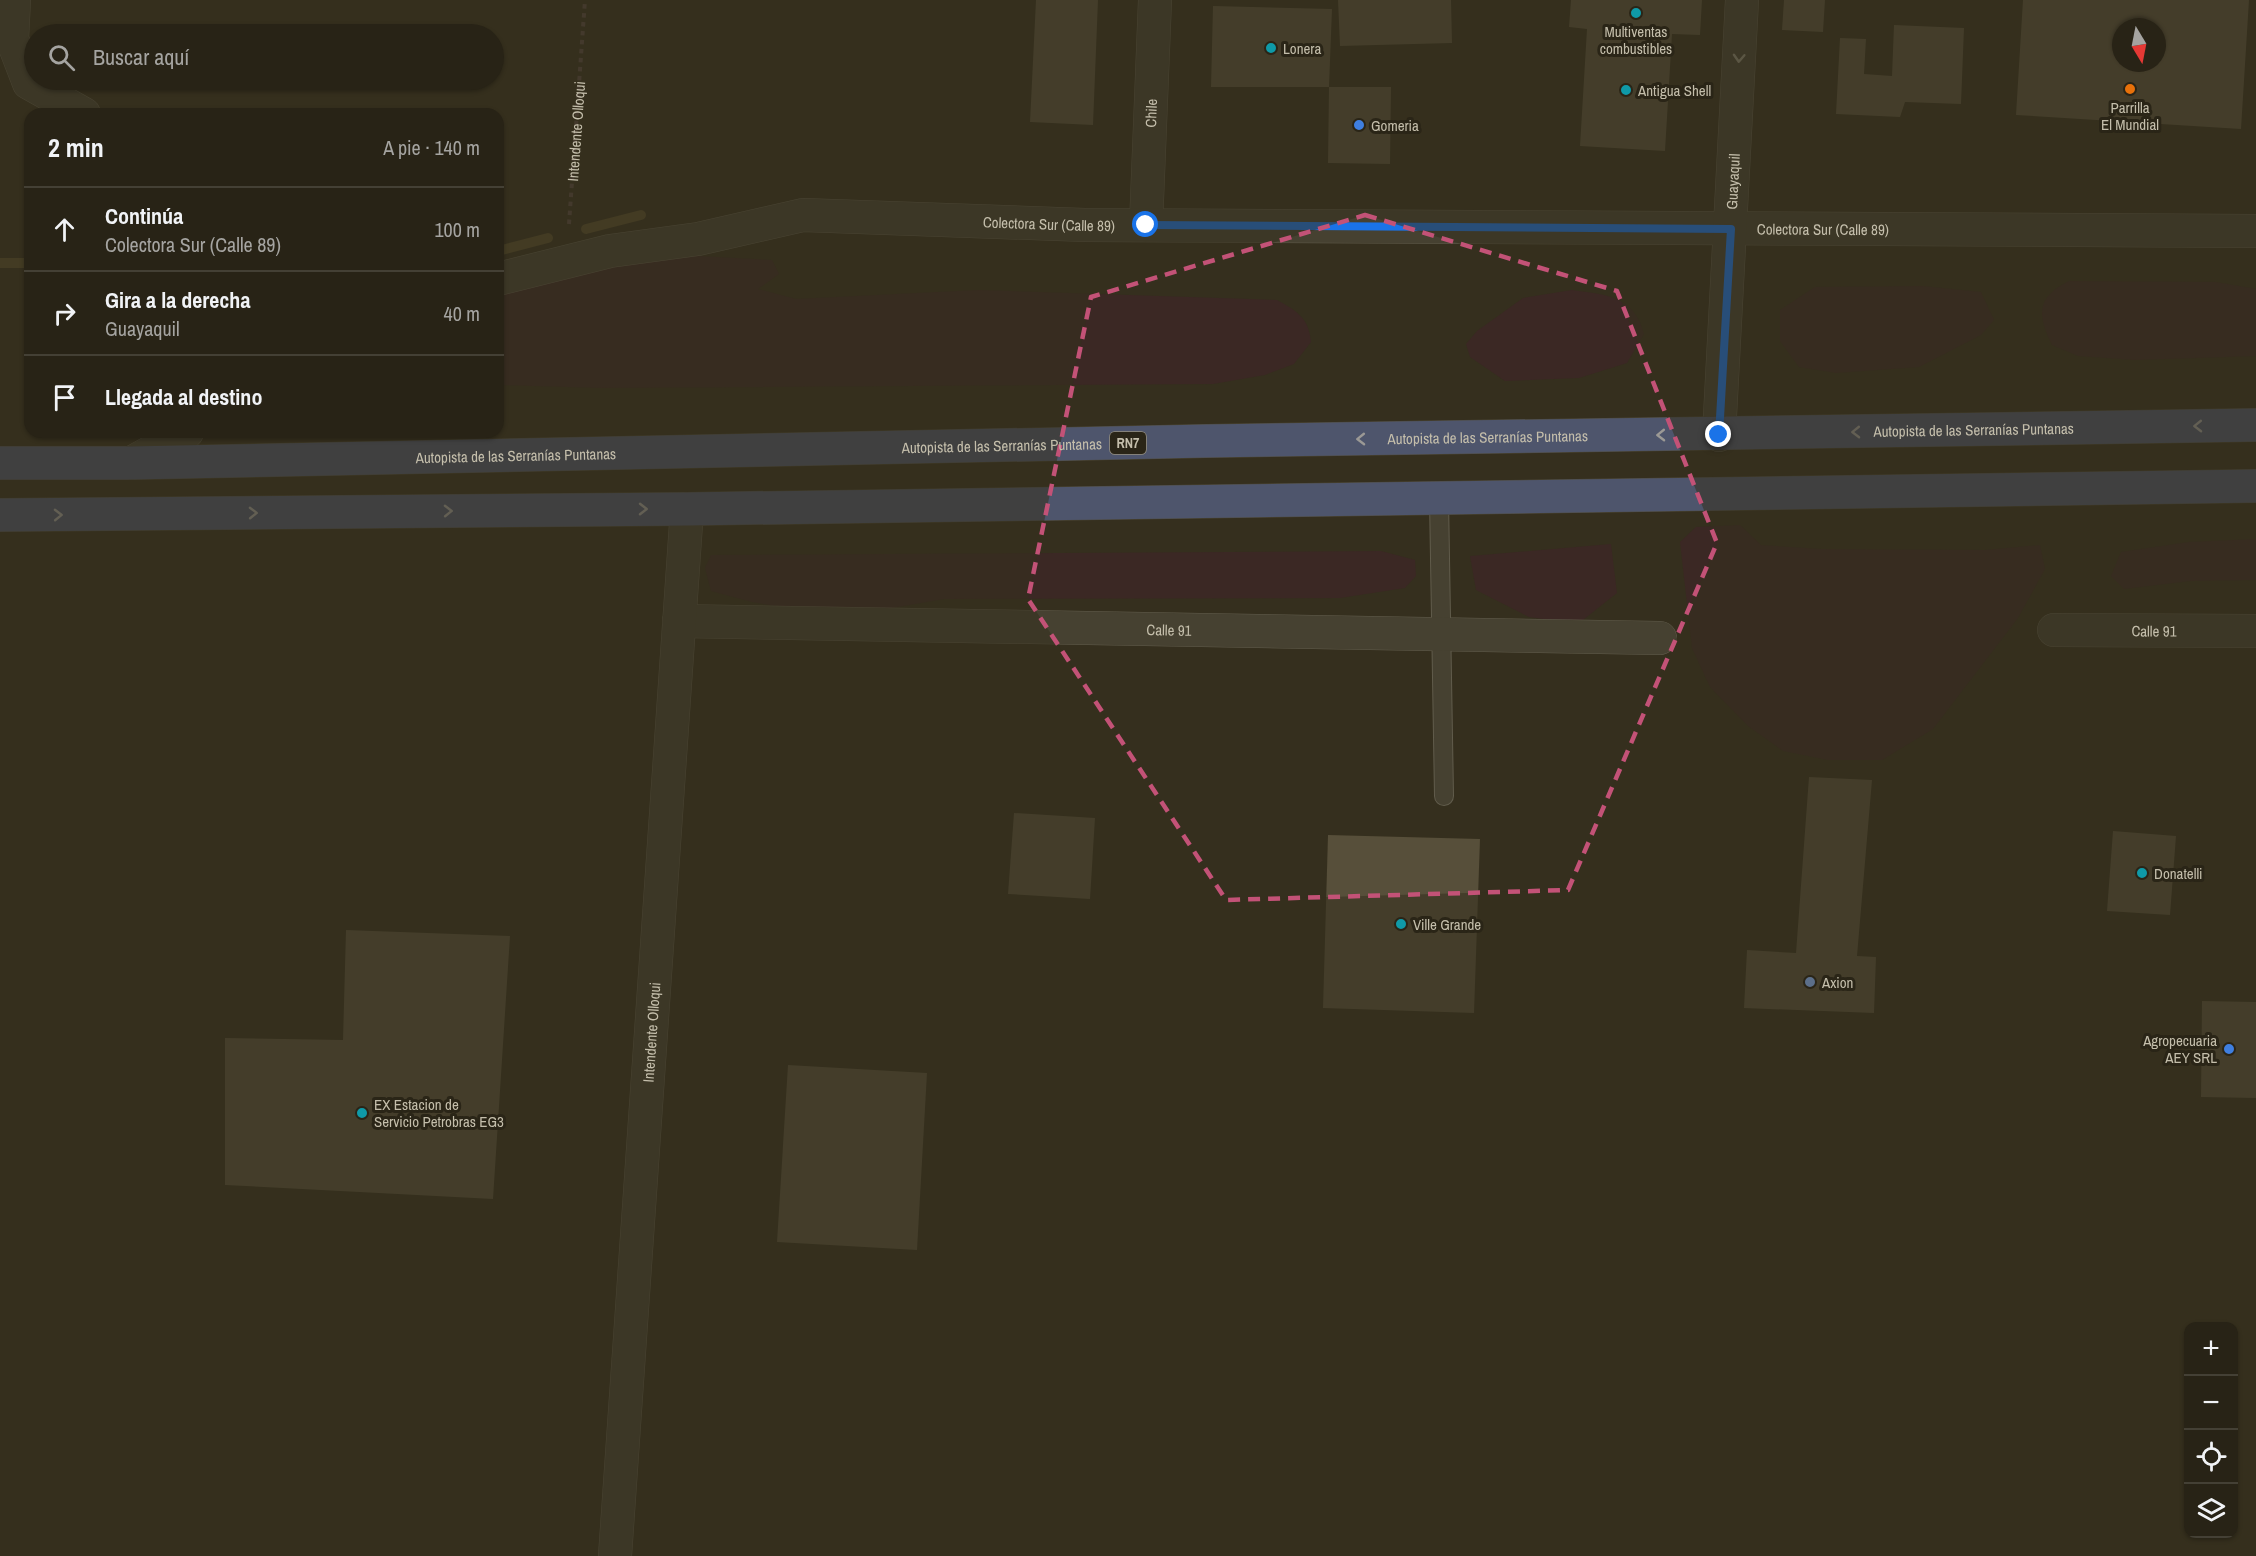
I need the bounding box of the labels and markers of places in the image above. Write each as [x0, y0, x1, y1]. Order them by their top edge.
marker: Multiventas combustibles [1629, 6, 1643, 20]
place label: Multiventas combustibles [1600, 21, 1672, 59]
place label: Lonera [1283, 38, 1321, 59]
marker: Lonera [1264, 41, 1278, 55]
place label: Antigua Shell [1637, 80, 1711, 101]
marker: Parrilla El Mundial [2123, 82, 2137, 96]
marker: Antigua Shell [1619, 83, 1633, 97]
place label: Parrilla El Mundial [2101, 97, 2159, 135]
place label: Gomeria [1371, 115, 1419, 136]
marker: Gomeria [1352, 118, 1366, 132]
place label: Donatelli [2154, 863, 2203, 884]
marker: Donatelli [2135, 866, 2149, 880]
place label: Ville Grande [1413, 914, 1481, 935]
marker: Ville Grande [1394, 917, 1408, 931]
place label: Axion [1821, 972, 1853, 993]
marker: Axion [1803, 975, 1817, 989]
place label: Agropecuaria AEY SRL [2142, 1030, 2217, 1068]
marker: Agropecuaria AEY SRL [2222, 1042, 2236, 1056]
place label: EX Estacion de Servicio Petrobras EG3 [374, 1094, 504, 1132]
marker: EX Estacion de Servicio Petrobras EG3 [355, 1106, 369, 1120]

